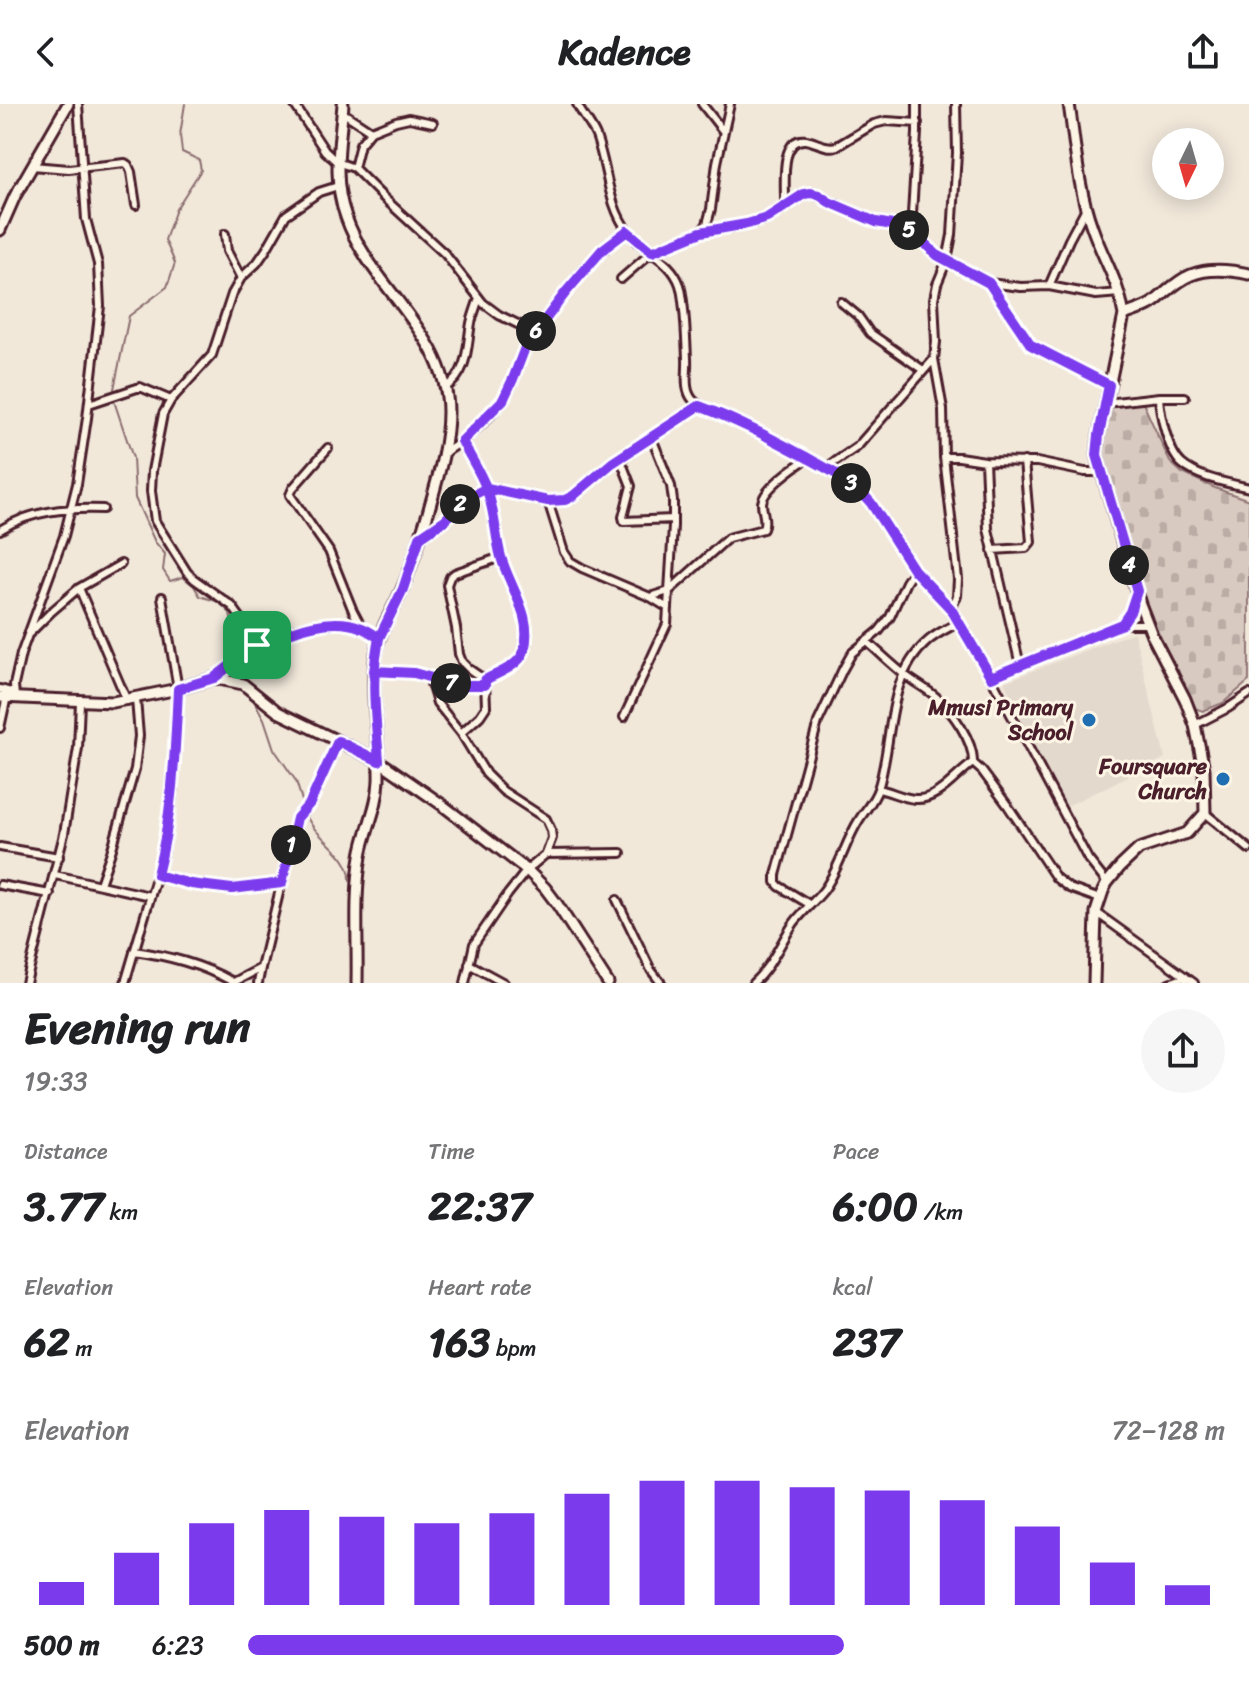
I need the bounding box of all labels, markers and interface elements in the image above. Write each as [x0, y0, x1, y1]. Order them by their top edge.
text: Kadence [558, 20, 691, 84]
icon: back [24, 30, 68, 74]
icon: share [1181, 30, 1225, 74]
north arrow [1152, 128, 1224, 200]
map controls [1152, 128, 1224, 200]
pin: 5 [889, 210, 929, 250]
text: 5 [902, 210, 916, 249]
pin: 6 [516, 311, 556, 351]
text: 6 [530, 311, 542, 350]
pin: 3 [831, 463, 871, 503]
text: 3 [845, 463, 857, 502]
pin: 2 [440, 484, 480, 524]
text: 2 [454, 484, 466, 523]
pin: 4 [1109, 545, 1149, 585]
text: 4 [1122, 545, 1136, 584]
pin [223, 611, 291, 679]
icon: arrive [235, 623, 279, 667]
pin: 7 [431, 663, 471, 703]
text: 7 [445, 663, 457, 702]
place label: Mmusi Primary School [927, 688, 1074, 752]
marker: Mmusi Primary School [1080, 711, 1098, 729]
place label: Foursquare Church [1098, 747, 1208, 811]
marker: Foursquare Church [1214, 770, 1232, 788]
pin: 1 [271, 825, 311, 865]
text: 1 [286, 825, 296, 864]
text: Evening run [24, 989, 250, 1067]
button: share [1141, 1009, 1225, 1093]
text: 19:33 [24, 1058, 88, 1104]
text: Distance [24, 1132, 108, 1171]
text: Time [428, 1132, 475, 1171]
text: Pace [833, 1132, 879, 1171]
text: 3.77 [24, 1171, 104, 1242]
text: 22:37 [428, 1171, 531, 1242]
text: 6:00 [833, 1171, 918, 1242]
text: km [104, 1193, 138, 1232]
text: /km [918, 1193, 963, 1232]
text: Elevation [24, 1268, 113, 1307]
text: Heart rate [428, 1268, 532, 1307]
text: kcal [833, 1268, 873, 1307]
text: 62 [24, 1307, 70, 1378]
text: 163 [428, 1307, 490, 1378]
text: 237 [833, 1307, 901, 1378]
text: m [70, 1329, 92, 1368]
text: bpm [490, 1329, 536, 1368]
text: Elevation [24, 1407, 129, 1453]
text: 72–128 m [1112, 1407, 1225, 1453]
text: 500 m [24, 1622, 99, 1668]
text: 6:23 [152, 1622, 204, 1668]

